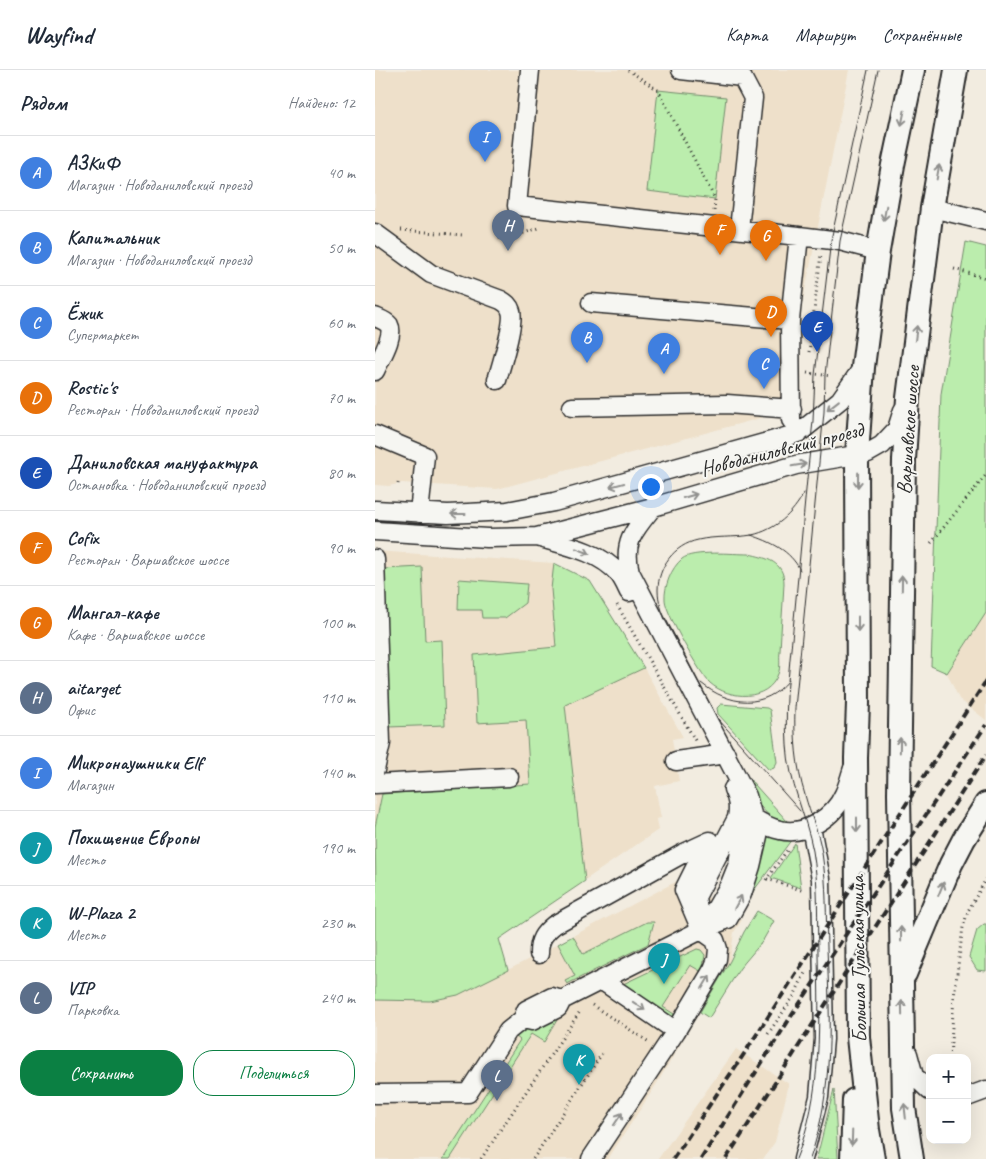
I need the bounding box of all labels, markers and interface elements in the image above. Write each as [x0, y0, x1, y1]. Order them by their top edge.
text: Wayfind [25, 20, 92, 50]
text: Карта [726, 24, 767, 46]
text: Маршрут [795, 24, 855, 46]
text: Сохранённые [883, 24, 961, 46]
text: Рядом [20, 90, 67, 116]
text: Найдено: 12 [288, 93, 355, 113]
one-way arrow [898, 109, 907, 125]
pin: I [469, 121, 501, 162]
text: АЗКиФ [67, 151, 120, 175]
text: A [32, 163, 40, 183]
text: 40 m [328, 163, 355, 183]
one-way arrow [934, 164, 944, 180]
text: Магазин · Новоданиловский проезд [67, 175, 251, 195]
one-way arrow [879, 205, 889, 221]
pin: H [492, 210, 524, 251]
pin: F [704, 214, 736, 255]
pin: G [750, 220, 782, 261]
text: Капитальник [67, 226, 159, 250]
text: B [32, 238, 40, 258]
text: 50 m [328, 238, 355, 258]
text: Магазин · Новоданиловский проезд [67, 250, 251, 270]
pin: D [755, 296, 787, 337]
text: Ёжик [67, 301, 102, 325]
pin: E [801, 311, 833, 352]
text: C [32, 313, 40, 333]
text: 60 m [328, 313, 355, 333]
pin: B [571, 322, 603, 363]
text: Супермаркет [67, 325, 138, 345]
one-way arrow [911, 325, 921, 341]
pin: A [648, 333, 680, 374]
pin: C [748, 348, 780, 389]
street label: Варшавское шоссе [891, 364, 926, 495]
text: Rostic's [67, 376, 117, 400]
text: D [31, 388, 41, 408]
text: 70 m [328, 388, 355, 408]
text: Ресторан · Новоданиловский проезд [67, 400, 257, 420]
one-way arrow [826, 400, 839, 411]
street label: Новоданиловский проезд [698, 416, 868, 482]
text: Даниловская мануфактура [67, 451, 257, 475]
one-way arrow [790, 460, 806, 470]
text: E [32, 463, 40, 483]
text: 80 m [328, 463, 355, 483]
one-way arrow [853, 472, 863, 488]
your location [638, 474, 664, 500]
text: Остановка · Новоданиловский проезд [67, 475, 265, 495]
one-way arrow [610, 481, 626, 491]
one-way arrow [681, 490, 697, 500]
one-way arrow [450, 509, 466, 519]
text: Cofix [67, 526, 98, 550]
text: F [32, 538, 40, 558]
text: 90 m [328, 538, 355, 558]
one-way arrow [576, 548, 591, 557]
text: Ресторан · Варшавское шоссе [67, 550, 229, 570]
one-way arrow [897, 575, 907, 591]
text: Мангал-кафе [67, 601, 159, 625]
text: G [32, 613, 40, 633]
text: 100 m [321, 613, 355, 633]
one-way arrow [853, 615, 863, 631]
text: Кафе · Варшавское шоссе [67, 625, 204, 645]
text: aitarget [67, 676, 120, 700]
text: H [31, 688, 41, 708]
text: 110 m [321, 688, 355, 708]
text: Офис [67, 700, 95, 720]
one-way arrow [895, 737, 905, 754]
text: Микронаушники Elf [67, 751, 202, 775]
text: I [33, 763, 39, 783]
text: 140 m [321, 763, 355, 783]
text: Магазин [67, 775, 114, 795]
one-way arrow [852, 816, 861, 832]
text: Похищение Европы [67, 826, 199, 850]
text: J [33, 838, 39, 858]
text: 190 m [321, 838, 355, 858]
text: Место [67, 850, 105, 870]
street label: Большая Тульская улица [844, 873, 872, 1043]
one-way arrow [936, 882, 946, 897]
one-way arrow [733, 895, 743, 909]
text: W-Plaza 2 [67, 901, 135, 925]
text: K [32, 913, 40, 933]
text: 230 m [321, 913, 355, 933]
text: Место [67, 925, 105, 945]
one-way arrow [896, 926, 906, 942]
pin: J [648, 943, 680, 984]
one-way arrow [701, 975, 711, 989]
text: VIP [67, 976, 93, 1000]
text: L [33, 988, 39, 1008]
text: 240 m [321, 988, 355, 1008]
text: Парковка [67, 1000, 119, 1020]
one-way arrow [897, 1000, 907, 1016]
one-way arrow [631, 1001, 645, 1011]
pin: K [563, 1044, 595, 1085]
button: Сохранить [20, 1050, 183, 1096]
button: Поделиться [193, 1050, 355, 1096]
map controls [926, 1054, 971, 1144]
button: + [926, 1054, 971, 1099]
pin: L [481, 1060, 513, 1101]
button: − [926, 1099, 971, 1144]
one-way arrow [900, 1103, 910, 1119]
one-way arrow [613, 1112, 623, 1126]
one-way arrow [847, 1129, 856, 1145]

